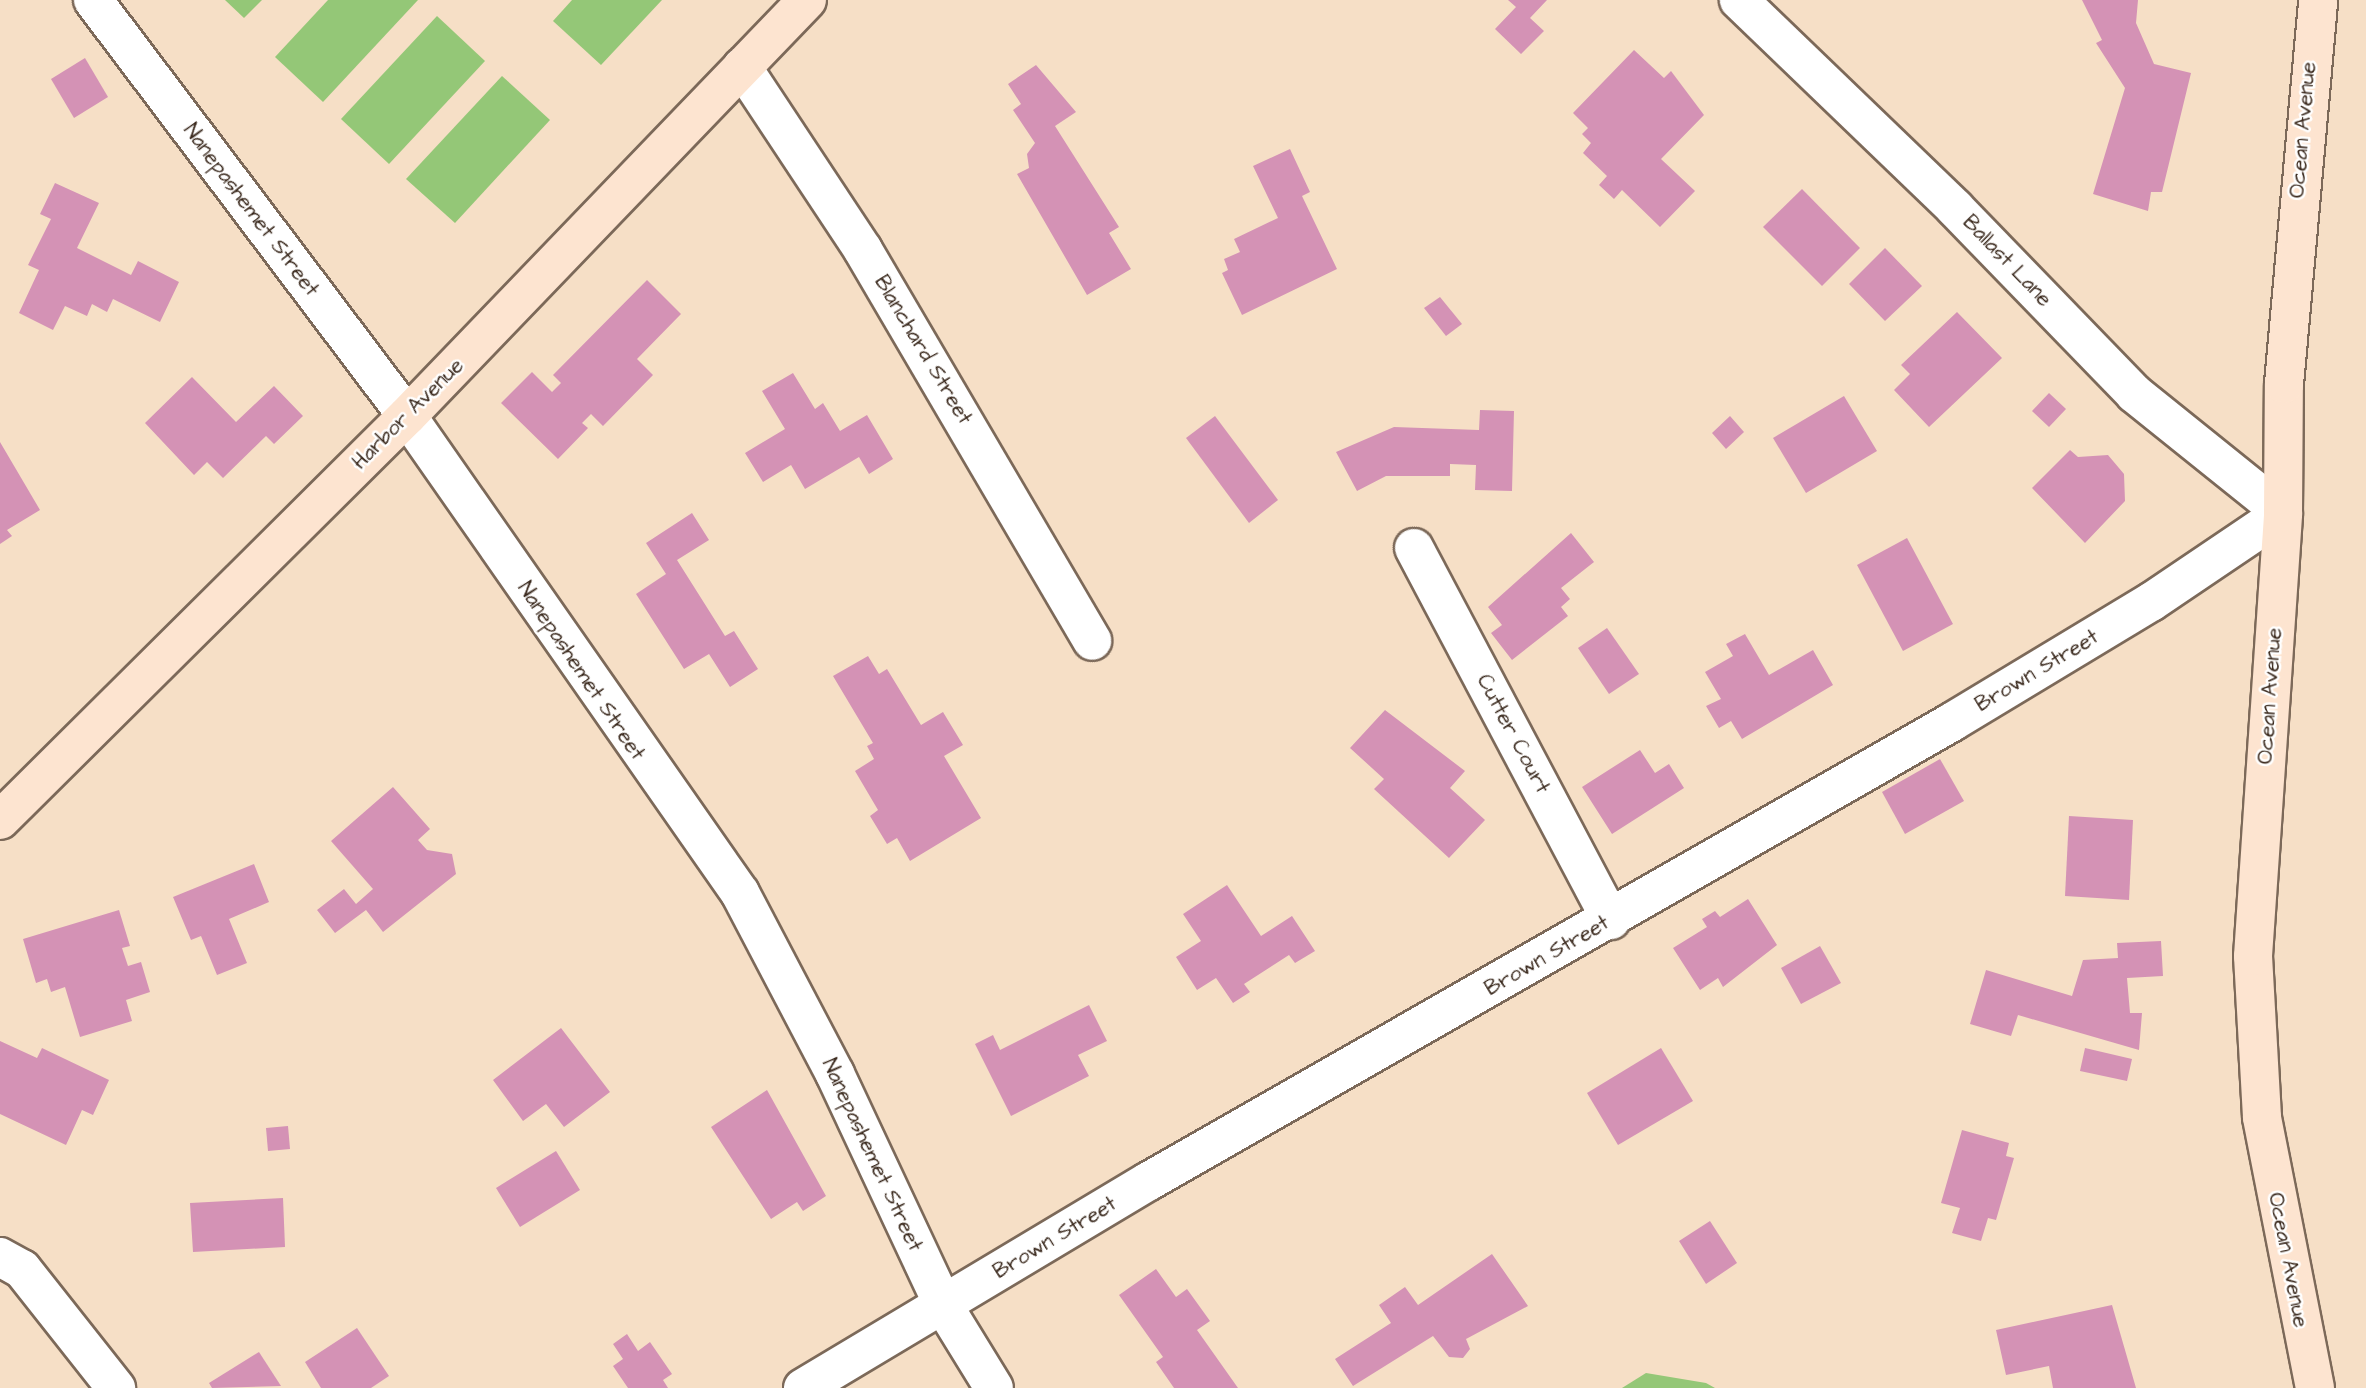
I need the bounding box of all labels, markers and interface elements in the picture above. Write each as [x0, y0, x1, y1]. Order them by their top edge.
street label: Ocean Avenue [2284, 61, 2322, 199]
street label: Nanepashemet Street [178, 119, 324, 301]
street label: Ballast Lane [1957, 210, 2057, 312]
street label: Blanchard Street [869, 271, 977, 429]
street label: Harbor Avenue [347, 353, 469, 475]
street label: Nanepashemet Street [512, 577, 650, 765]
street label: Brown Street [1971, 624, 2103, 718]
street label: Ocean Avenue [2253, 627, 2287, 765]
street label: Cutter Court [1471, 670, 1555, 798]
street label: Brown Street [1481, 910, 1613, 1002]
street label: Nanepashemet Street [816, 1055, 928, 1255]
street label: Brown Street [989, 1191, 1121, 1285]
street label: Ocean Avenue [2263, 1191, 2313, 1329]

